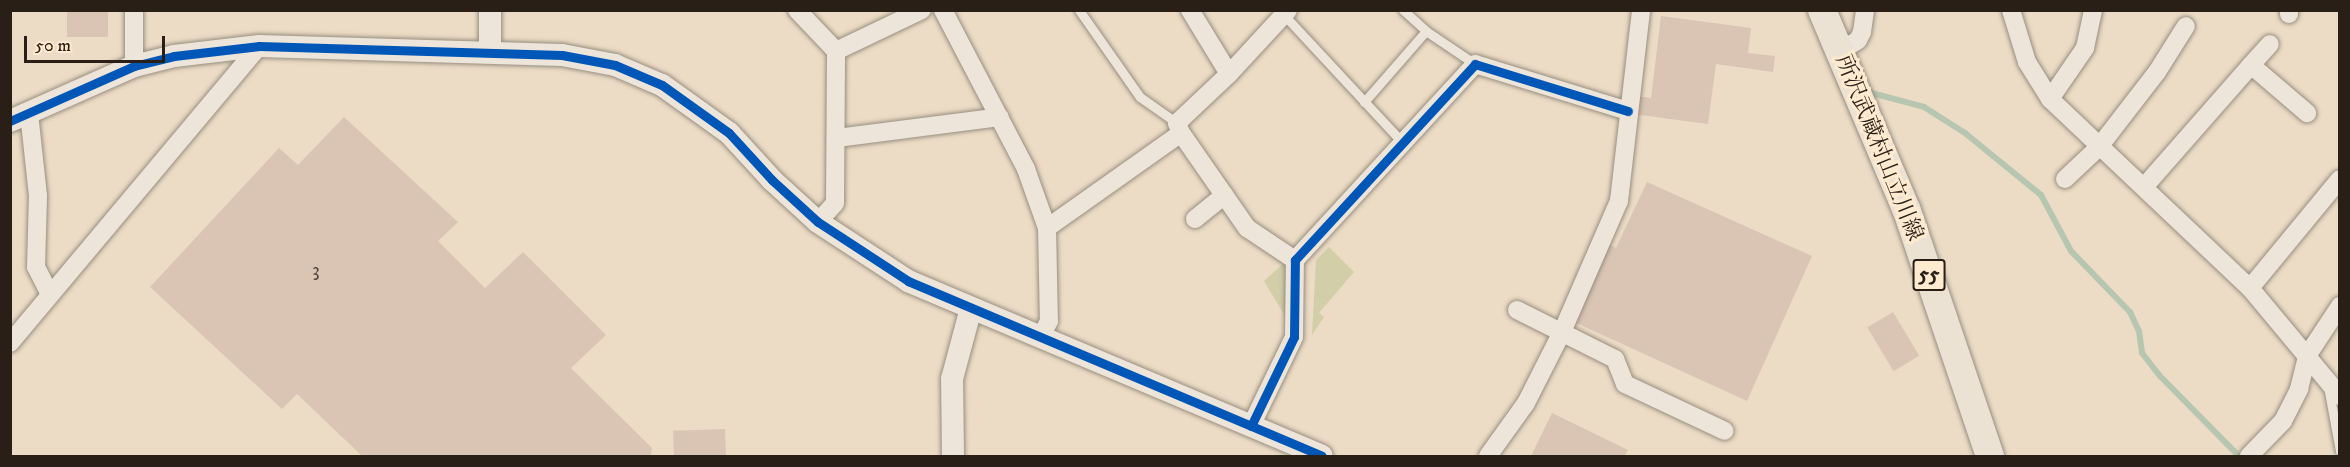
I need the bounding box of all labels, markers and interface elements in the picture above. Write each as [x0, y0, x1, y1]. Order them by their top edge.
scale bar [27, 24, 168, 62]
text: 50 m [35, 35, 71, 57]
street label: 所沢武蔵村山立川線 [1830, 51, 1928, 245]
road number: 55 [1912, 257, 1946, 293]
house number: 3 [312, 258, 320, 282]

